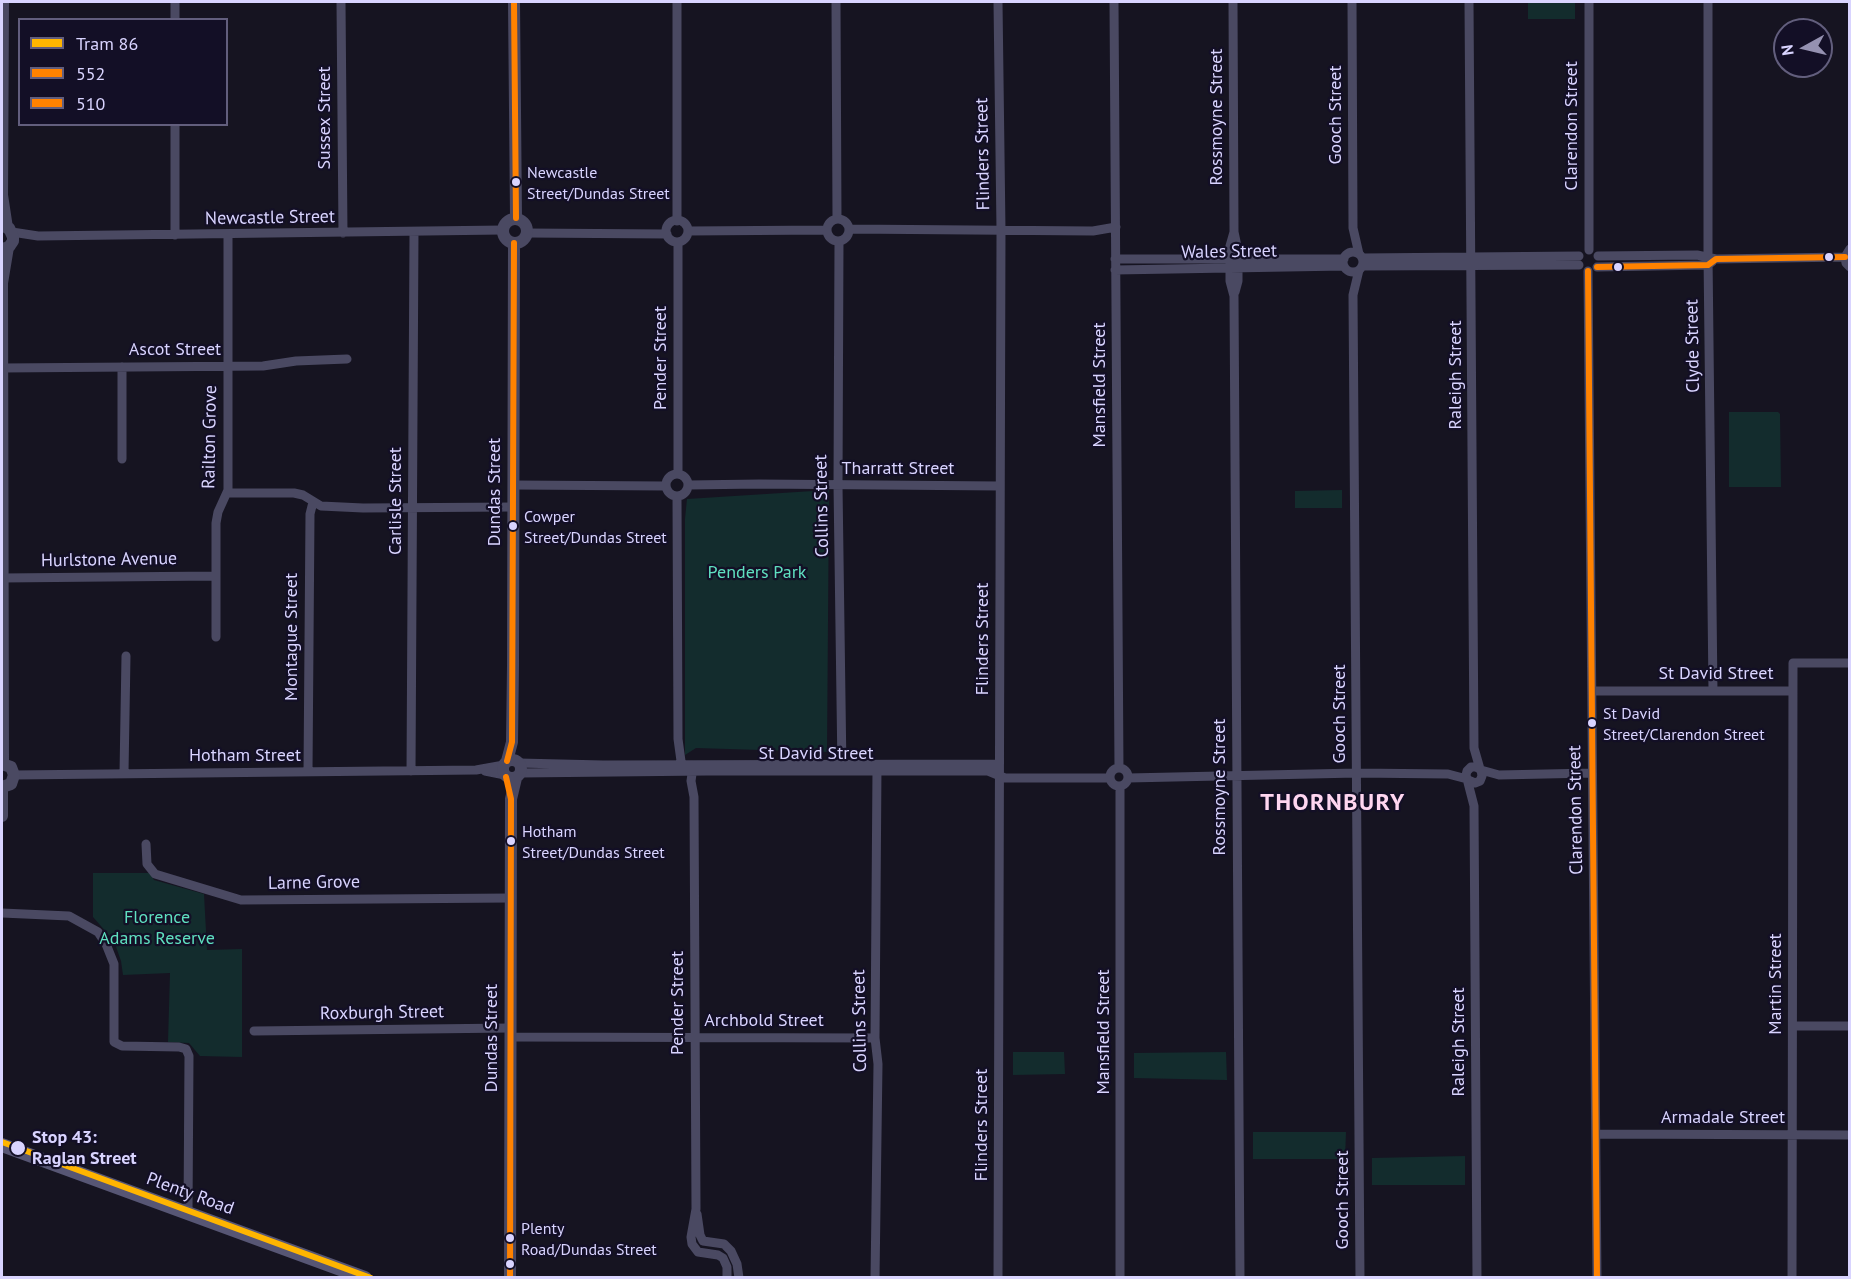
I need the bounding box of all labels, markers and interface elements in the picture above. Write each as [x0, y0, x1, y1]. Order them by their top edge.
legend [18, 18, 228, 126]
north arrow [1773, 18, 1833, 78]
text: Tram 86 [76, 32, 138, 55]
text: N [1777, 44, 1798, 57]
street label: Rossmoyne Street [1206, 49, 1228, 185]
street label: Clarendon Street [1561, 61, 1583, 191]
text: 552 [76, 62, 105, 85]
street label: Gooch Street [1325, 65, 1347, 165]
street label: Sussex Street [314, 66, 336, 170]
text: 510 [76, 92, 105, 115]
street label: Flinders Street [971, 98, 995, 210]
place label: Newcastle Street/Dundas Street [527, 163, 670, 201]
marker: Newcastle Street/Dundas Street [510, 176, 522, 188]
street label: Newcastle Street [205, 206, 335, 230]
street label: Wales Street [1181, 240, 1277, 264]
unlabelled marker [1823, 251, 1835, 263]
unlabelled marker [1612, 261, 1624, 273]
street label: Clyde Street [1681, 299, 1705, 393]
street label: Pender Street [650, 306, 672, 410]
street label: Raleigh Street [1445, 321, 1467, 429]
street label: Mansfield Street [1089, 322, 1111, 448]
street label: Ascot Street [129, 339, 221, 361]
street label: Railton Grove [198, 385, 222, 489]
street label: Dundas Street [484, 438, 506, 546]
street label: Carlisle Street [385, 447, 407, 555]
street label: Collins Street [810, 454, 834, 558]
street label: Tharratt Street [842, 458, 954, 480]
place label: Cowper Street/Dundas Street [524, 507, 667, 545]
marker: Cowper Street/Dundas Street [507, 520, 519, 532]
street label: Hurlstone Avenue [41, 548, 177, 572]
park label: Penders Park [708, 562, 806, 584]
street label: Montague Street [281, 573, 303, 701]
street label: Flinders Street [972, 583, 994, 695]
street label: St David Street [1658, 663, 1774, 685]
street label: Gooch Street [1329, 664, 1351, 764]
place label: St David Street/Clarendon Street [1603, 704, 1765, 742]
marker: St David Street/Clarendon Street [1586, 717, 1598, 729]
street label: Rossmoyne Street [1209, 719, 1231, 855]
street label: St David Street [758, 743, 874, 765]
street label: Hotham Street [189, 745, 301, 767]
street label: Clarendon Street [1564, 745, 1588, 875]
district label: THORNBURY [1260, 789, 1406, 817]
place label: Hotham Street/Dundas Street [522, 822, 665, 860]
marker: Hotham Street/Dundas Street [505, 835, 517, 847]
street label: Larne Grove [268, 871, 360, 895]
park label: Florence Adams Reserve [99, 907, 215, 950]
street label: Martin Street [1765, 933, 1787, 1035]
street label: Pender Street [667, 951, 689, 1055]
street label: Collins Street [848, 969, 872, 1073]
street label: Mansfield Street [1093, 969, 1115, 1095]
street label: Dundas Street [481, 984, 503, 1092]
street label: Raleigh Street [1448, 988, 1470, 1096]
street label: Roxburgh Street [320, 1001, 444, 1025]
street label: Archbold Street [704, 1010, 824, 1032]
street label: Flinders Street [971, 1069, 993, 1181]
street label: Armadale Street [1661, 1107, 1785, 1129]
place label: Stop 43: Raglan Street [32, 1127, 137, 1170]
marker: Stop 43: Raglan Street [9, 1139, 27, 1157]
street label: Gooch Street [1332, 1150, 1354, 1250]
street label: Plenty Road [143, 1168, 237, 1220]
place label: Plenty Road/Dundas Street [521, 1219, 657, 1257]
marker: Plenty Road/Dundas Street [504, 1232, 516, 1244]
unlabelled marker [504, 1258, 516, 1270]

